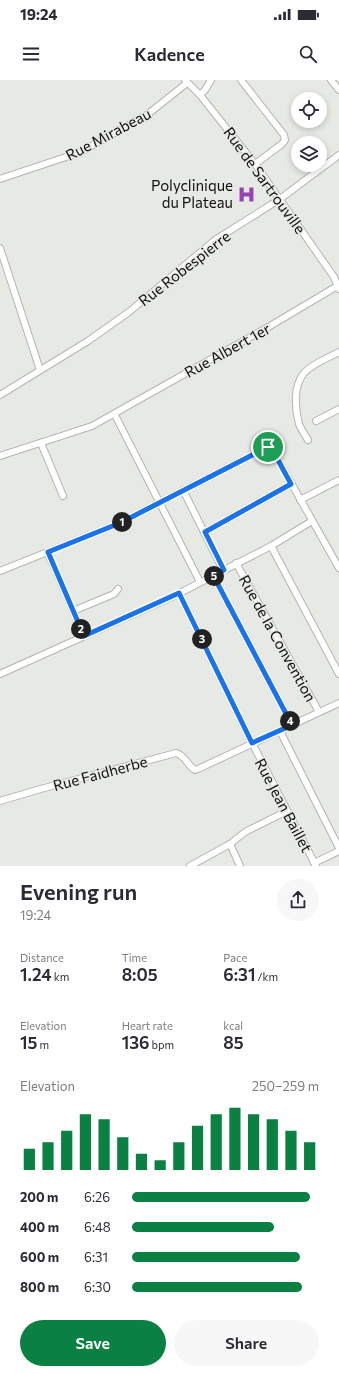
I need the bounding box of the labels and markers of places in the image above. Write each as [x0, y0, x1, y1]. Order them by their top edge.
place label: Polyclinique du Plateau [151, 176, 233, 211]
hospital icon: Polyclinique du Plateau [236, 184, 256, 204]
pin [251, 430, 285, 464]
pin: 1 [112, 512, 132, 532]
pin: 5 [204, 566, 224, 586]
pin: 2 [71, 619, 91, 639]
pin: 3 [192, 629, 212, 649]
pin: 4 [280, 711, 300, 731]

